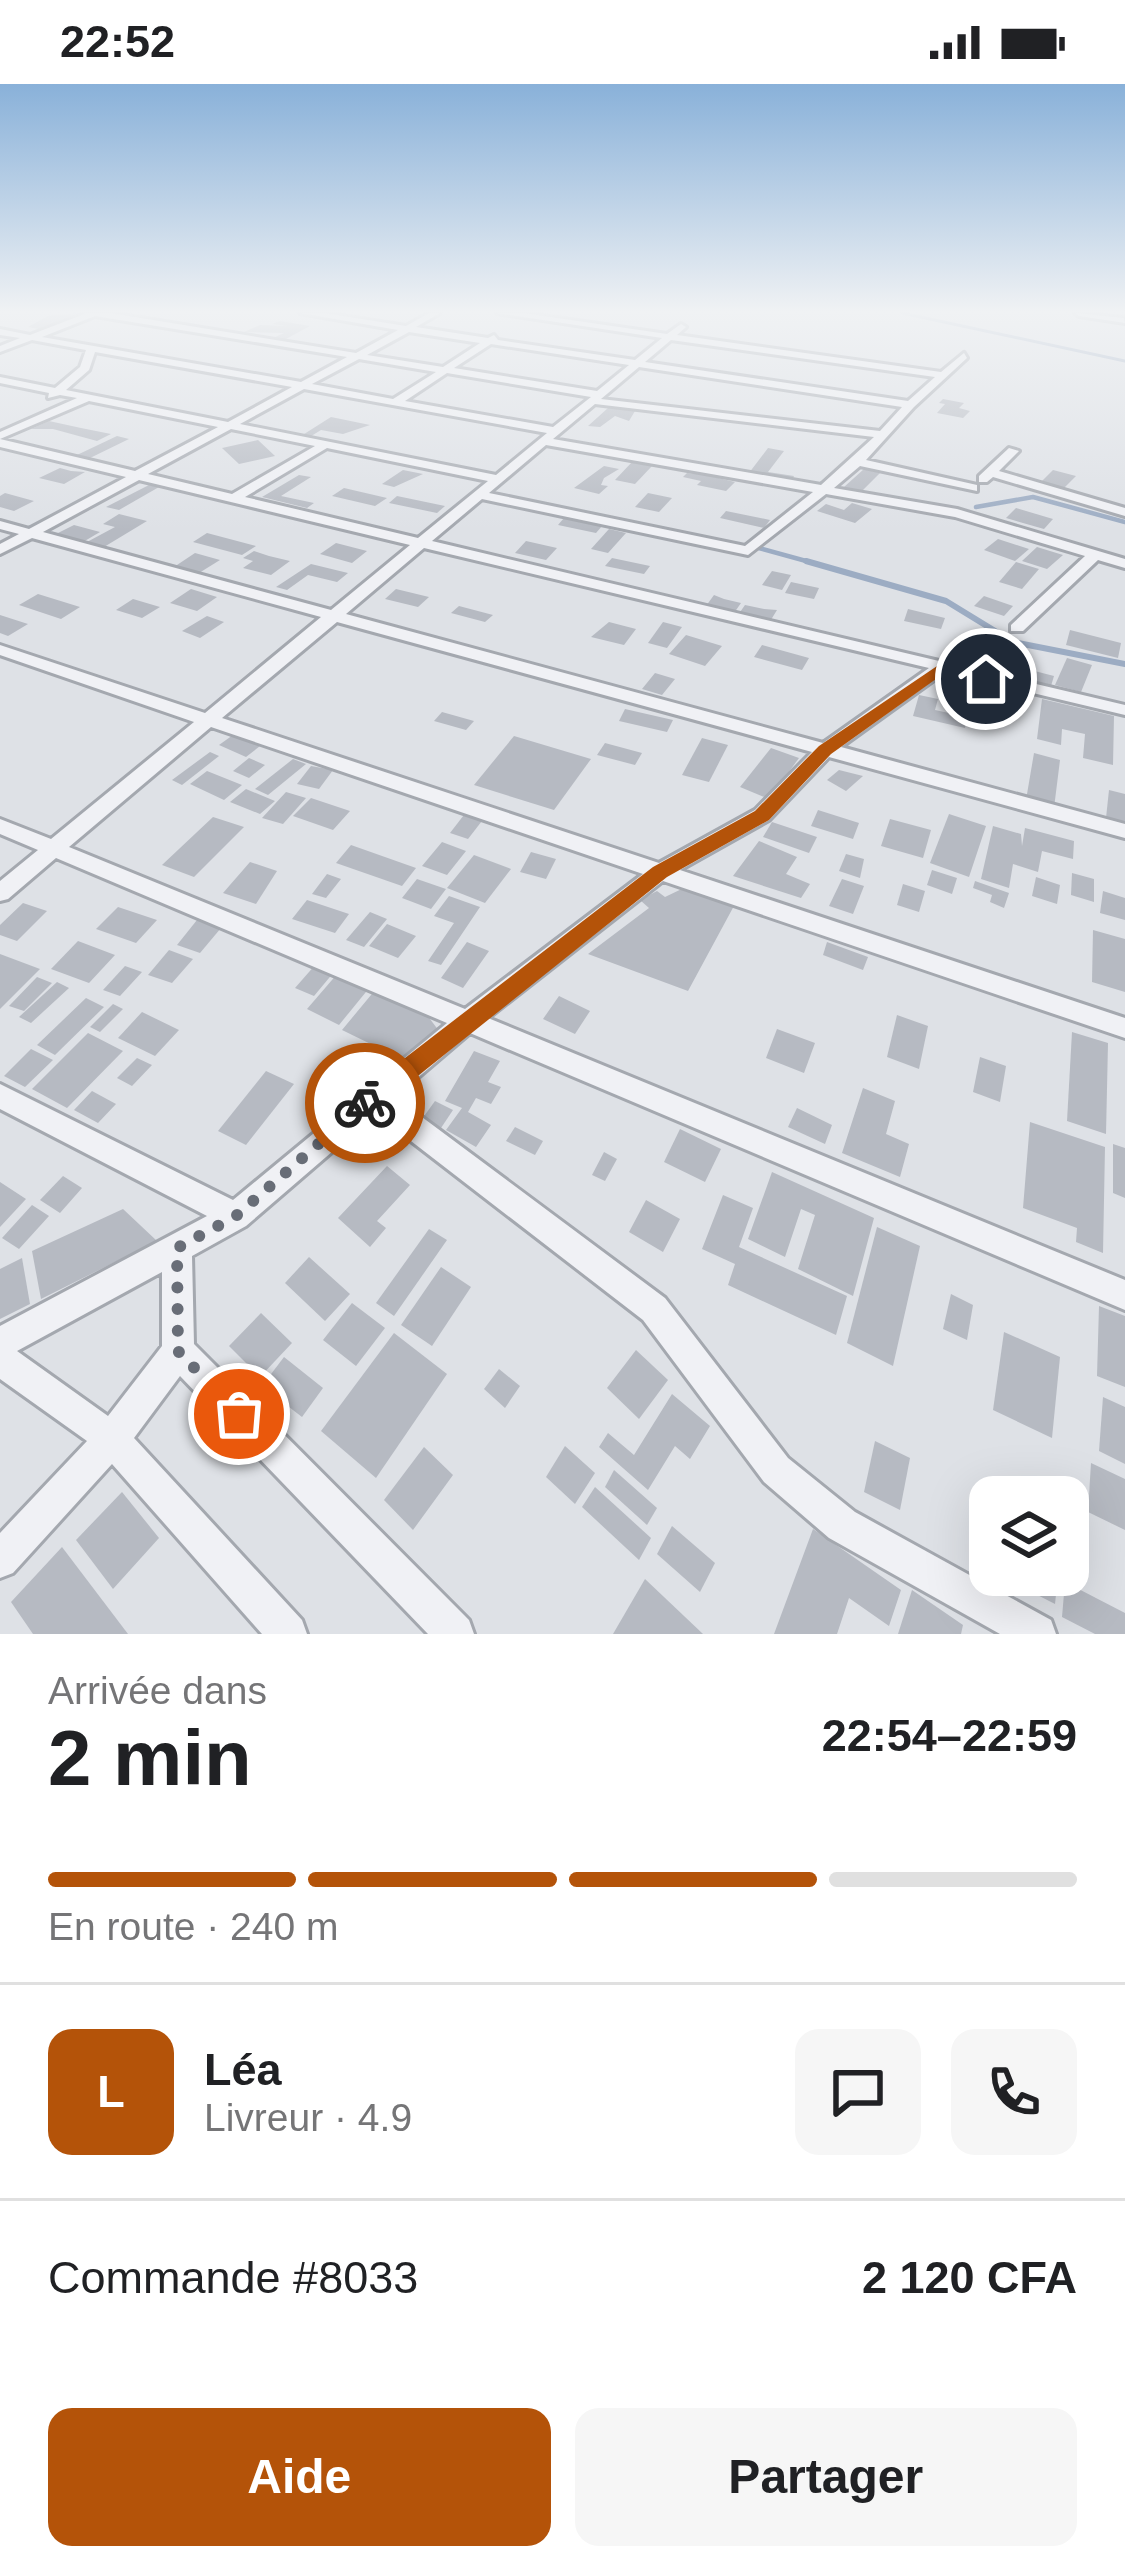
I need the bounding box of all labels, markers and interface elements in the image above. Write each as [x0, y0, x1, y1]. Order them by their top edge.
text: 22:52 [60, 16, 175, 67]
pin [935, 628, 1037, 730]
icon: home [953, 646, 1019, 712]
courier [305, 1043, 425, 1163]
icon: bike [332, 1070, 398, 1136]
pin [188, 1363, 290, 1465]
icon: bag [206, 1381, 272, 1447]
map controls [969, 1476, 1089, 1596]
button: layers [969, 1476, 1089, 1596]
text: Arrivée dans [48, 1669, 267, 1712]
text: 22:54–22:59 [822, 1710, 1077, 1761]
text: 2 min [48, 1714, 252, 1802]
text: En route · 240 m [48, 1905, 338, 1948]
button: chat [795, 2029, 921, 2155]
button: phone [951, 2029, 1077, 2155]
text: Léa [204, 2044, 282, 2095]
text: L [97, 2066, 125, 2117]
text: Livreur · 4.9 [204, 2096, 412, 2139]
text: Commande #8033 [48, 2252, 418, 2303]
text: 2 120 CFA [862, 2252, 1077, 2303]
button: Aide [48, 2408, 551, 2546]
button: Partager [575, 2408, 1077, 2546]

